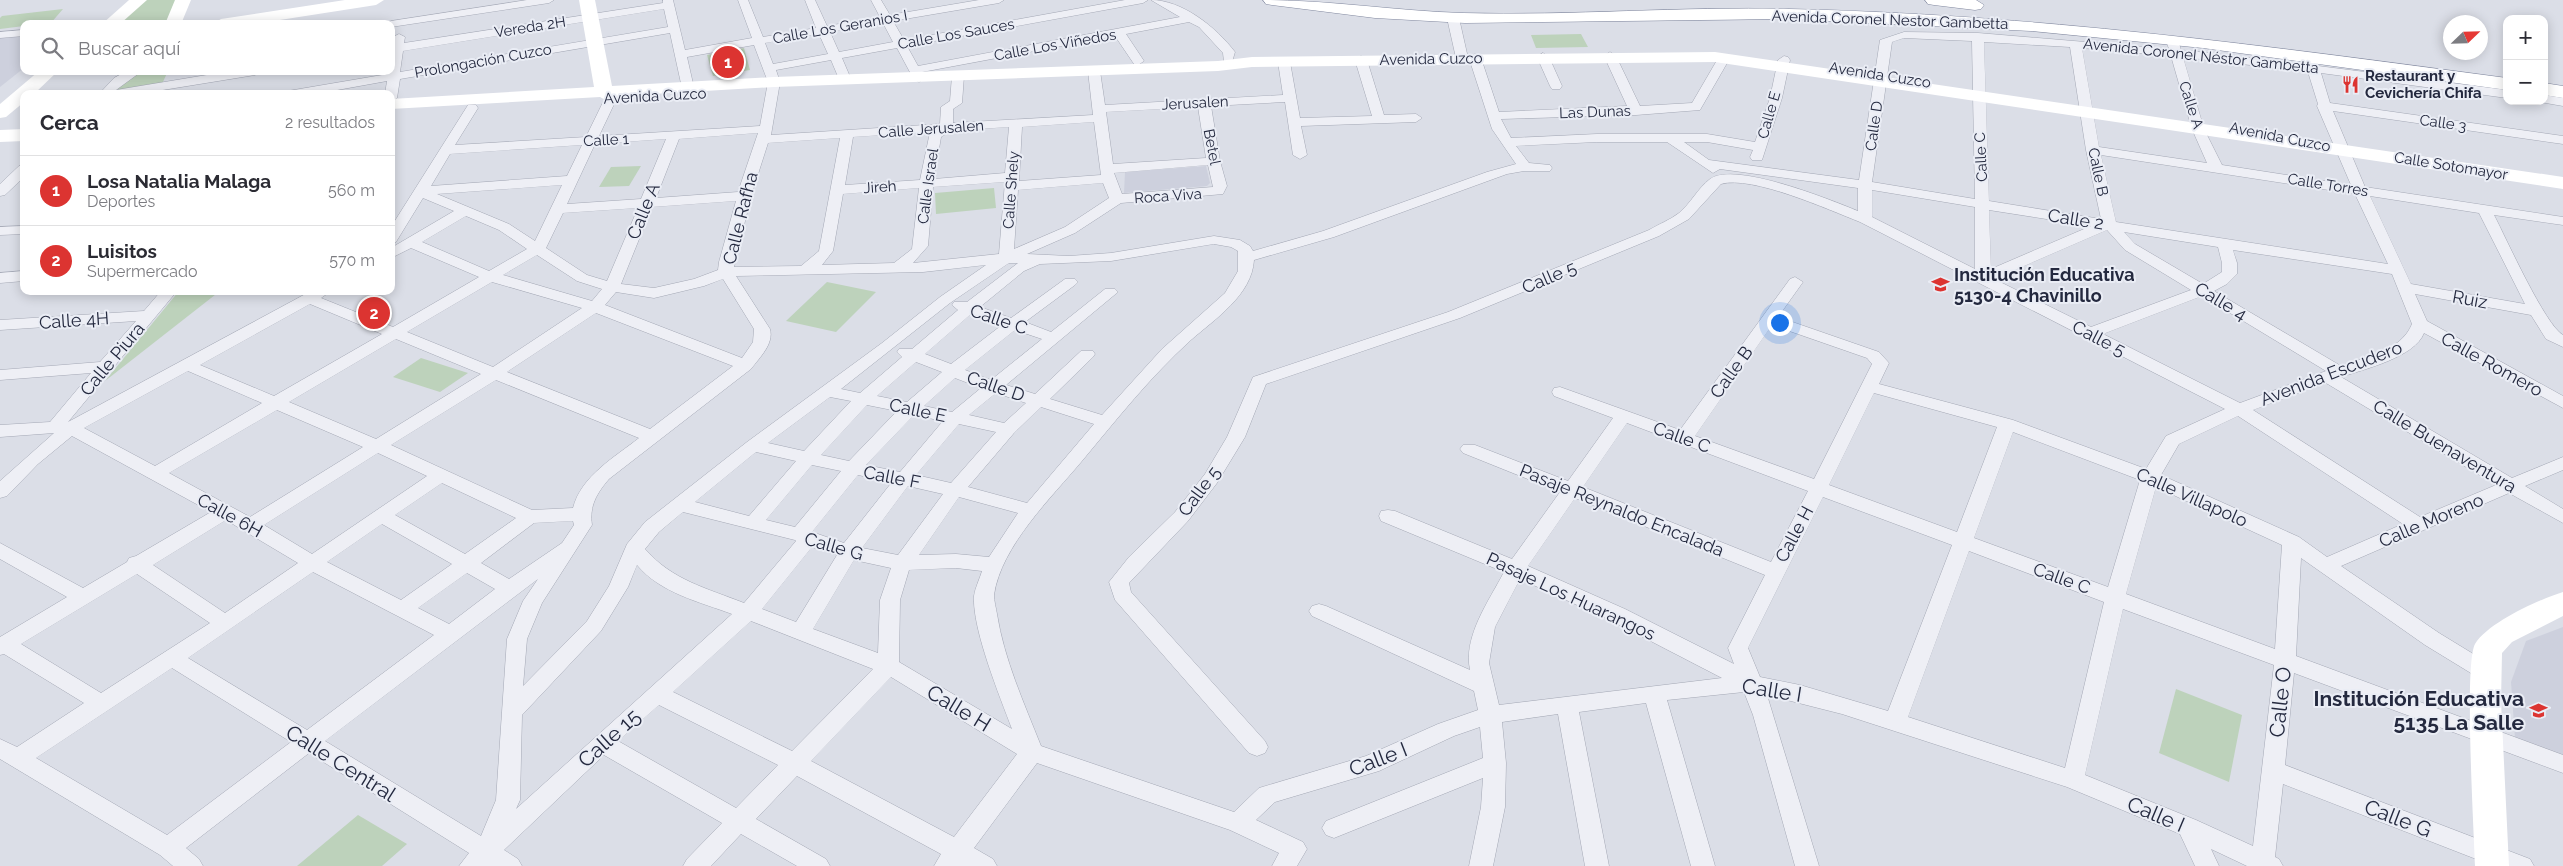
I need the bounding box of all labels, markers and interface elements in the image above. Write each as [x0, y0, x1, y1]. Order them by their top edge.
street label: Calle Los Geranios I [771, 6, 909, 48]
street label: Avenida Coronel Nestor Gambetta [1771, 7, 2009, 33]
street label: Vereda 2H [493, 12, 567, 42]
street label: Calle Los Sauces [896, 15, 1016, 53]
north arrow [2443, 15, 2488, 60]
map controls [2503, 15, 2548, 105]
button: + [2503, 15, 2548, 60]
search box [20, 20, 395, 75]
street label: Calle Los Viñedos [992, 25, 1118, 65]
icon: search [38, 34, 66, 62]
street label: Avenida Coronel Néstor Gambetta [2082, 35, 2320, 77]
text: Buscar aquí [78, 37, 180, 59]
street label: Prolongación Cuzco [413, 40, 553, 82]
pin: 1 [712, 43, 744, 81]
street label: Avenida Cuzco [1379, 49, 1483, 69]
street label: Avenida Cuzco [1828, 58, 1932, 92]
button: − [2503, 60, 2548, 105]
place label: Restaurant y Cevichería Chifa [2365, 67, 2482, 102]
restaurant icon: Restaurant y Cevichería Chifa [2341, 75, 2361, 95]
street label: Calle A [2175, 79, 2207, 131]
street label: Avenida Cuzco [603, 84, 707, 108]
street label: Calle E [1754, 89, 1784, 141]
street label: Jerusalen [1161, 92, 1229, 114]
street label: Calle D [1862, 100, 1886, 152]
street label: Las Dunas [1559, 102, 1631, 122]
text: Cerca [40, 110, 99, 135]
street label: Calle 3 [2418, 111, 2468, 135]
text: 2 resultados [285, 113, 375, 132]
street label: Calle Jerusalen [878, 116, 984, 142]
street label: Avenida Cuzco [2228, 118, 2332, 156]
street label: Betel [1200, 127, 1224, 168]
street label: Calle 1 [583, 130, 630, 150]
street label: Calle C [1971, 132, 1991, 182]
street label: Calle Israel [914, 146, 942, 225]
street label: Calle B [2084, 146, 2112, 198]
street label: Calle Sotomayor [2393, 148, 2510, 184]
street label: Calle Shely [999, 151, 1023, 229]
text: Losa Natalia Malaga [87, 170, 271, 192]
street label: Calle Rafha [718, 170, 762, 266]
street label: Calle Torres [2286, 170, 2370, 200]
street label: Jireh [863, 177, 897, 197]
street label: Calle A [622, 180, 664, 242]
text: 1 [52, 181, 60, 200]
text: 560 m [328, 181, 375, 200]
street label: Roca Viva [1134, 185, 1202, 207]
text: Deportes [87, 192, 155, 211]
street label: Calle 2 [2046, 204, 2106, 234]
text: Luisitos [87, 240, 157, 262]
text: 2 [51, 251, 61, 270]
text: 570 m [329, 251, 375, 270]
street label: Calle 5 [1519, 256, 1579, 298]
text: Supermercado [87, 262, 198, 281]
place label: Institución Educativa 5130-4 Chavinillo [1954, 264, 2135, 306]
school or university icon: Institución Educativa 5130-4 Chavinillo [1930, 274, 1950, 294]
street label: Calle 4 [2191, 277, 2251, 325]
street label: Ruiz [2451, 286, 2489, 312]
pin: 2 [358, 294, 390, 332]
street label: Calle C [967, 299, 1031, 339]
street label: Calle 4H [38, 307, 110, 333]
your location [1767, 310, 1793, 336]
street label: Calle 5 [2069, 316, 2129, 360]
street label: Calle Piura [75, 318, 149, 400]
street label: Calle Romero [2437, 327, 2547, 401]
street label: Avenida Escudero [2257, 336, 2405, 410]
street label: Calle B [1705, 342, 1757, 402]
street label: Calle D [964, 366, 1028, 406]
street label: Calle E [887, 394, 949, 426]
street label: Calle Buenaventura [2370, 395, 2520, 497]
street label: Calle C [1650, 417, 1714, 457]
street label: Pasaje Reynaldo Encalada [1517, 459, 1727, 561]
street label: Calle F [862, 461, 922, 493]
street label: Calle 5 [1173, 462, 1225, 520]
street label: Calle Villapolo [2133, 463, 2251, 531]
street label: Calle Moreno [2376, 488, 2487, 551]
street label: Calle 6H [194, 489, 266, 541]
street label: Calle H [1771, 502, 1817, 566]
street label: Calle G [802, 528, 866, 564]
street label: Pasaje Los Huarangos [1483, 548, 1659, 644]
street label: Calle C [2030, 558, 2094, 598]
street label: Calle O [2264, 666, 2296, 738]
street label: Calle I [1740, 673, 1804, 707]
street label: Calle H [922, 679, 996, 737]
place label: Institución Educativa 5135 La Salle [2313, 686, 2524, 735]
school or university icon: Institución Educativa 5135 La Salle [2528, 700, 2548, 720]
street label: Calle 15 [573, 703, 645, 773]
street label: Calle Central [281, 719, 401, 807]
street label: Calle I [1345, 737, 1411, 781]
street label: Calle I [2123, 791, 2189, 837]
street label: Calle G [2361, 794, 2435, 842]

